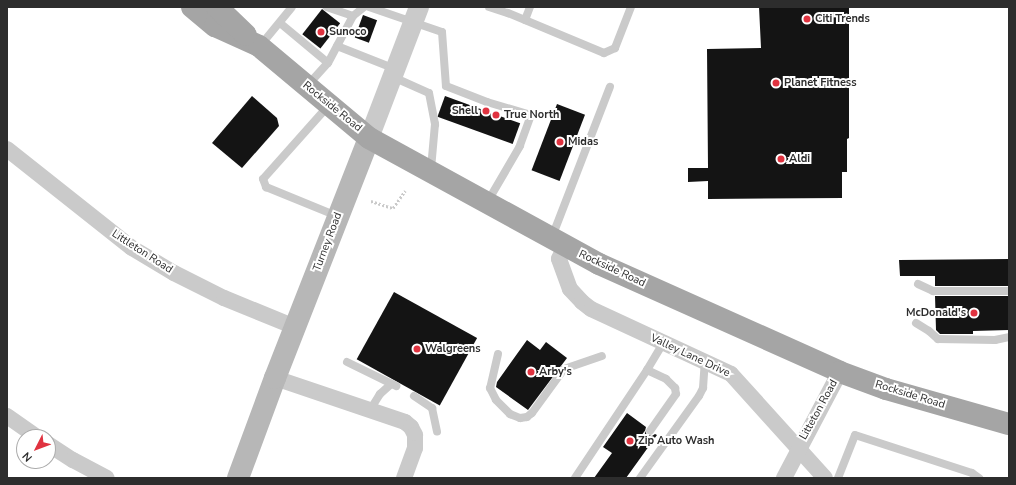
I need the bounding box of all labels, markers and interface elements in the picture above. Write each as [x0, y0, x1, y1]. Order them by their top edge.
place label: Citi Trends [815, 12, 870, 26]
marker: Citi Trends [802, 14, 812, 24]
place label: Sunoco [329, 25, 366, 39]
marker: Sunoco [316, 27, 326, 37]
place label: Planet Fitness [784, 76, 857, 90]
marker: Planet Fitness [771, 78, 781, 88]
street label: Rockside Road [300, 79, 364, 135]
place label: Shell [452, 104, 478, 118]
marker: Shell [481, 106, 491, 116]
place label: True North [504, 108, 559, 122]
marker: True North [491, 110, 501, 120]
place label: Midas [568, 135, 598, 149]
marker: Midas [555, 137, 565, 147]
place label: Aldi [789, 152, 810, 166]
marker: Aldi [776, 154, 786, 164]
street label: Turney Road [311, 211, 345, 273]
street label: Littleton Road [109, 227, 175, 277]
street label: Rockside Road [576, 248, 648, 290]
place label: McDonald's [906, 306, 966, 320]
marker: McDonald's [969, 308, 979, 318]
street label: Valley Lane Drive [648, 332, 732, 380]
place label: Walgreens [425, 342, 481, 356]
marker: Walgreens [412, 344, 422, 354]
place label: Arby's [539, 365, 572, 379]
marker: Arby's [526, 367, 536, 377]
street label: Litteton Road [797, 378, 841, 442]
street label: Rockside Road [873, 378, 947, 412]
north arrow [16, 429, 56, 469]
place label: Zip Auto Wash [638, 434, 714, 448]
marker: Zip Auto Wash [625, 436, 635, 446]
text: N [19, 449, 36, 465]

